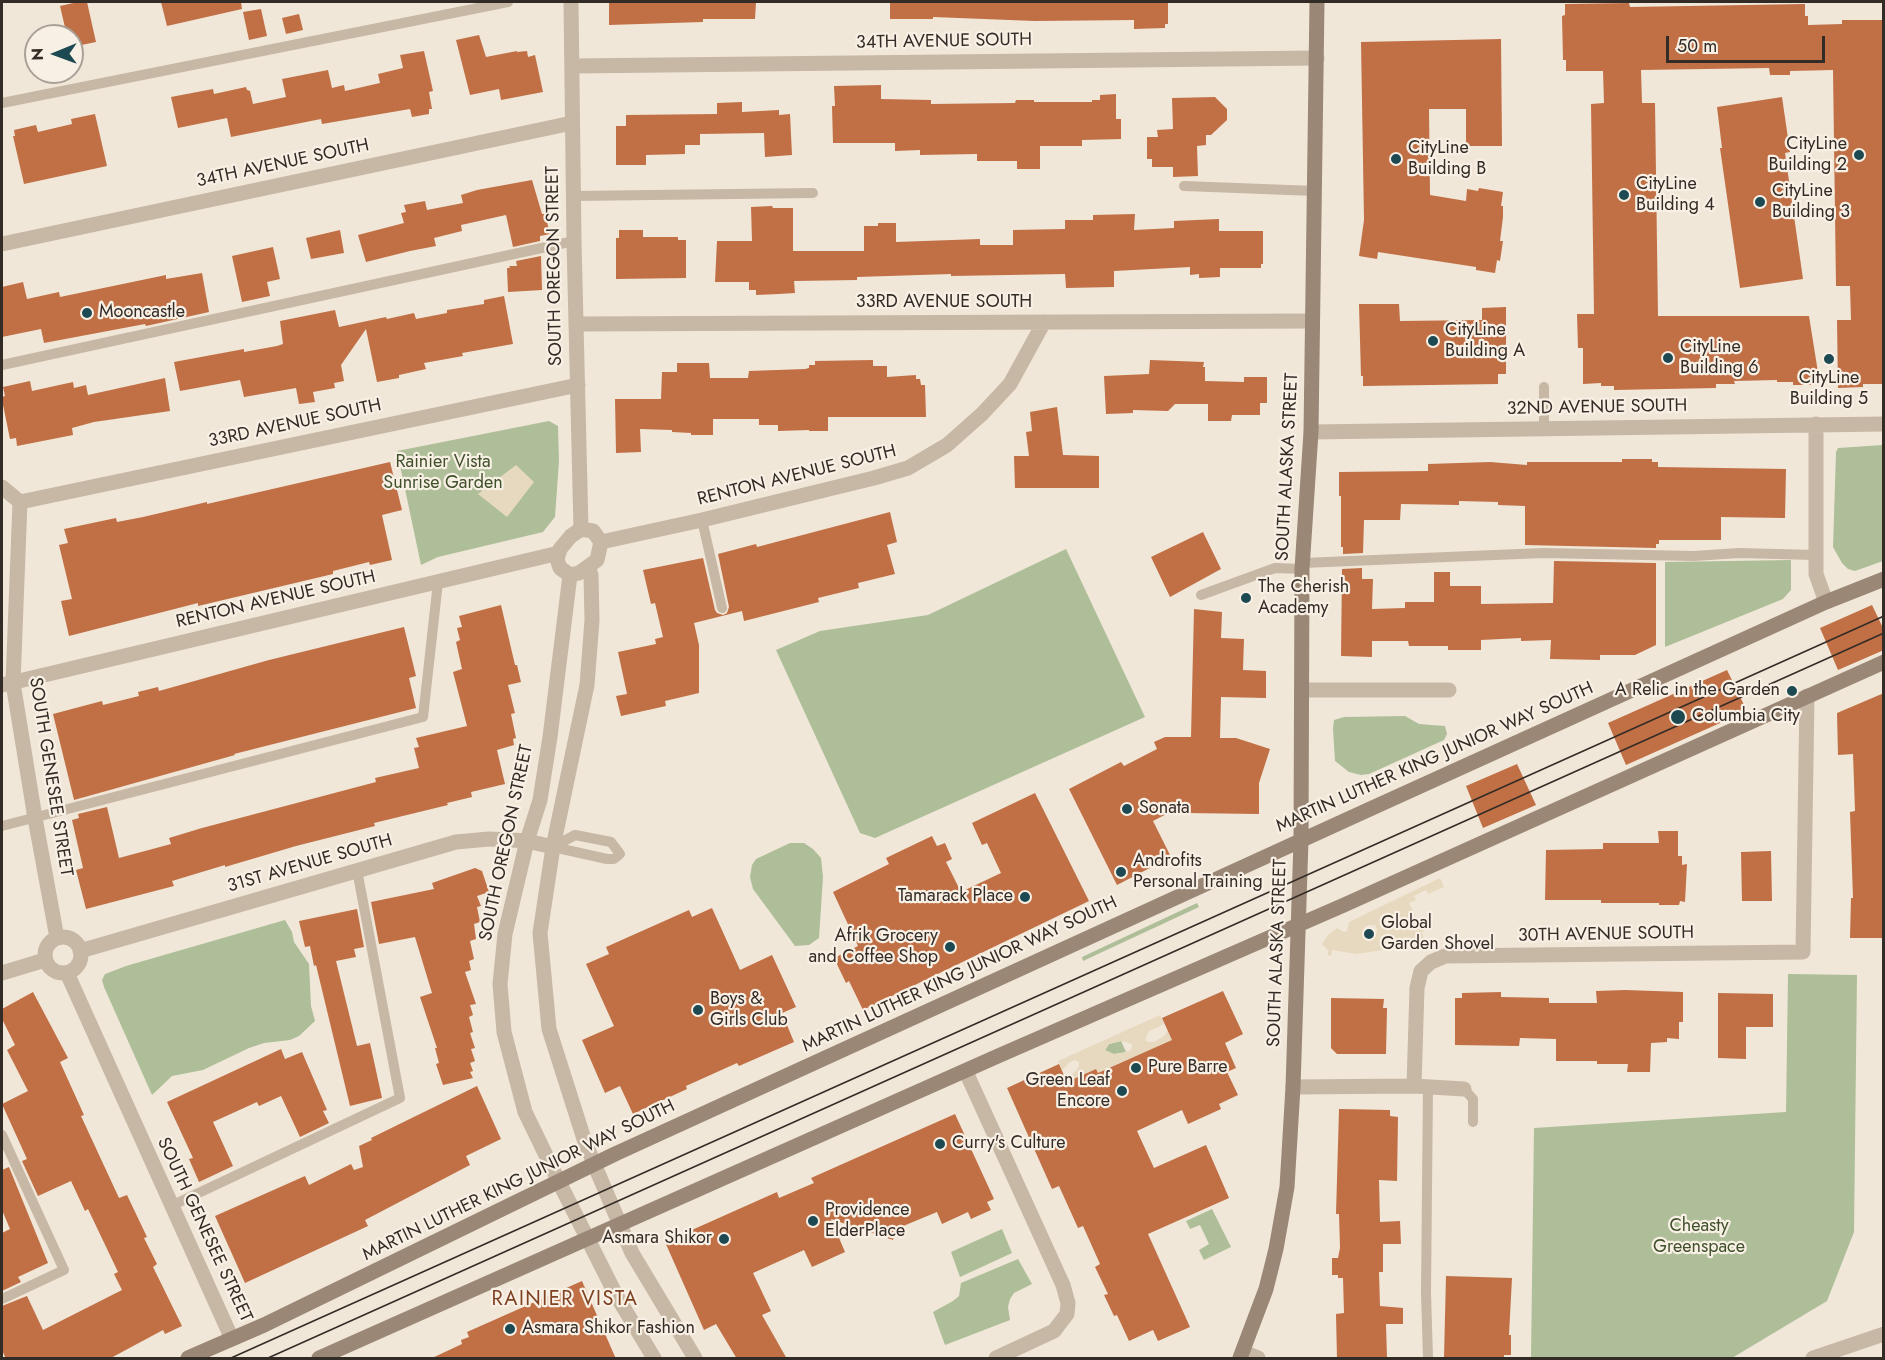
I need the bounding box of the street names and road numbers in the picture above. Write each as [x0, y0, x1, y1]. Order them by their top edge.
street label: 34TH AVENUE SOUTH [856, 30, 1032, 54]
street label: 34TH AVENUE SOUTH [195, 135, 371, 193]
street label: SOUTH OREGON STREET [542, 166, 568, 366]
street label: 33RD AVENUE SOUTH [856, 292, 1032, 314]
street label: SOUTH ALASKA STREET [1272, 372, 1304, 562]
street label: 33RD AVENUE SOUTH [207, 395, 383, 453]
street label: 32ND AVENUE SOUTH [1507, 396, 1687, 420]
street label: RENTON AVENUE SOUTH [695, 441, 899, 511]
street label: RENTON AVENUE SOUTH [174, 567, 378, 633]
street label: SOUTH GENESEE STREET [24, 676, 76, 878]
street label: MARTIN LUTHER KING JUNIOR WAY SOUTH [1273, 678, 1597, 838]
street label: SOUTH OREGON STREET [476, 743, 538, 943]
street label: 31ST AVENUE SOUTH [225, 830, 395, 898]
street label: SOUTH ALASKA STREET [1264, 859, 1292, 1047]
street label: MARTIN LUTHER KING JUNIOR WAY SOUTH [799, 892, 1121, 1058]
street label: 30TH AVENUE SOUTH [1518, 923, 1694, 947]
street label: MARTIN LUTHER KING JUNIOR WAY SOUTH [359, 1096, 679, 1266]
street label: SOUTH GENESEE STREET [152, 1134, 256, 1326]

